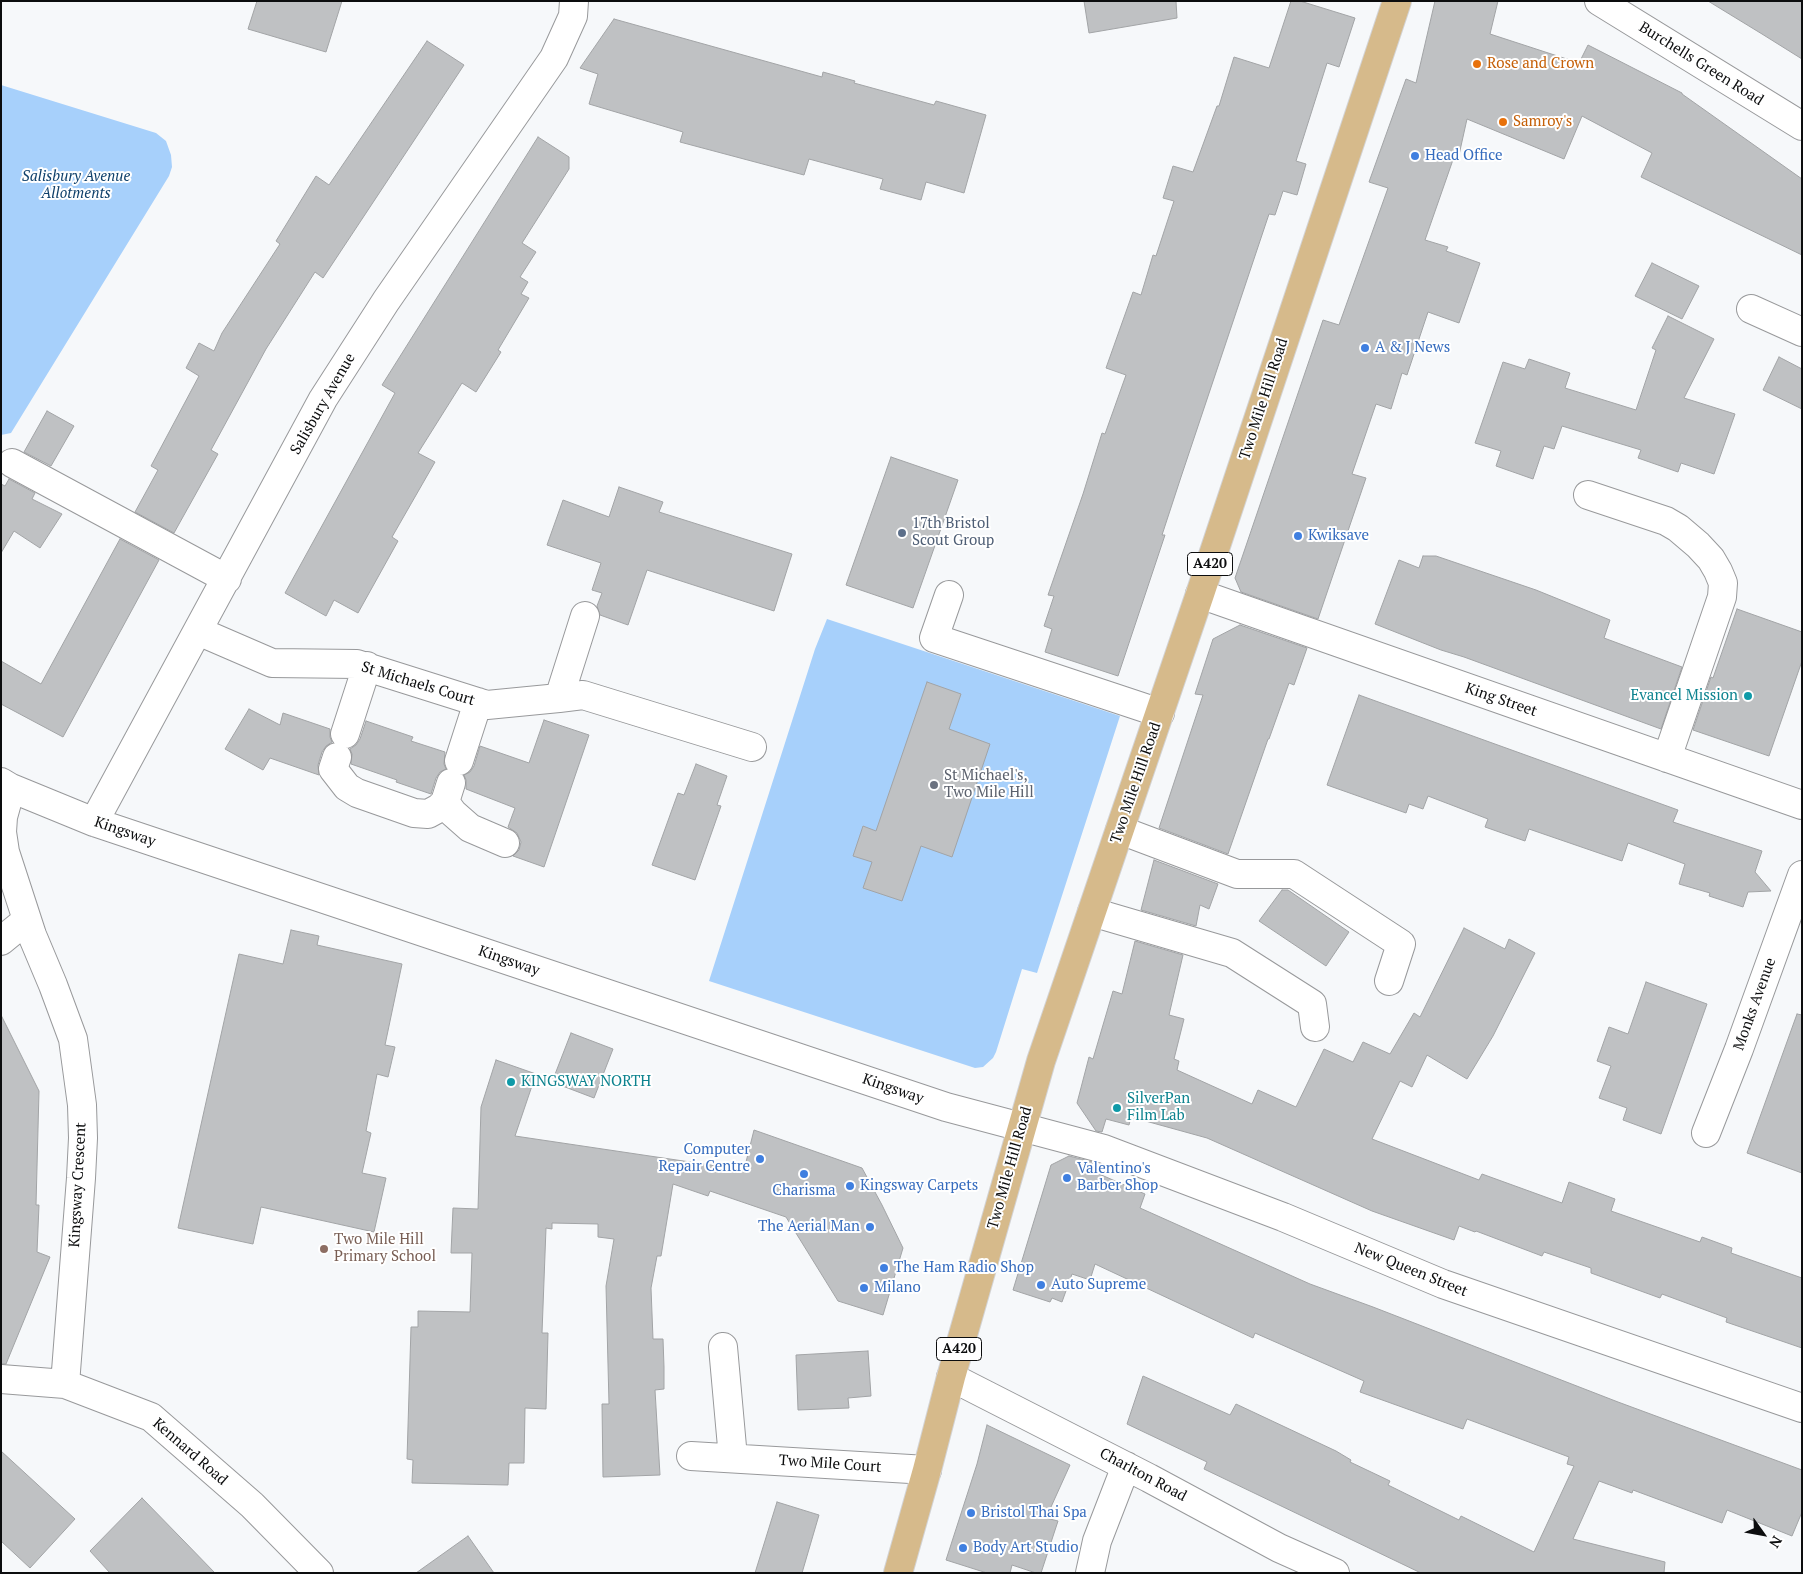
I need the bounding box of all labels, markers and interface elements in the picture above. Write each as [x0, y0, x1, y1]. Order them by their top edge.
street label: Burchells Green Road [1635, 18, 1767, 110]
place label: Rose and Crown [1487, 55, 1594, 73]
marker: Rose and Crown [1471, 58, 1483, 70]
place label: Samroy's [1513, 113, 1572, 131]
marker: Samroy's [1497, 116, 1509, 128]
place label: Head Office [1425, 147, 1503, 165]
marker: Head Office [1409, 150, 1421, 162]
park label: Salisbury Avenue Allotments [22, 168, 130, 203]
street label: Two Mile Hill Road [1236, 336, 1292, 462]
place label: A & J News [1375, 339, 1450, 357]
marker: A & J News [1359, 342, 1371, 354]
street label: Salisbury Avenue [287, 350, 359, 458]
place label: 17th Bristol Scout Group [912, 515, 994, 550]
marker: 17th Bristol Scout Group [896, 527, 908, 539]
place label: Kwiksave [1308, 527, 1369, 545]
marker: Kwiksave [1292, 530, 1304, 542]
road number: A420 [1188, 552, 1232, 576]
street label: St Michaels Court [359, 658, 477, 710]
street label: King Street [1463, 679, 1539, 721]
place label: Evancel Mission [1631, 687, 1738, 705]
marker: Evancel Mission [1742, 690, 1754, 702]
street label: Two Mile Hill Road [1107, 720, 1165, 846]
place label: St Michael's, Two Mile Hill [944, 767, 1034, 802]
marker: St Michael's, Two Mile Hill [928, 779, 940, 791]
street label: Kingsway [92, 813, 158, 851]
street label: Kingsway [476, 942, 542, 980]
street label: Monks Avenue [1730, 955, 1780, 1053]
street label: Kingsway [860, 1070, 926, 1108]
place label: KINGSWAY NORTH [521, 1073, 651, 1091]
marker: KINGSWAY NORTH [505, 1076, 517, 1088]
place label: SilverPan Film Lab [1127, 1090, 1190, 1125]
marker: SilverPan Film Lab [1111, 1102, 1123, 1114]
street label: Two Mile Hill Road [984, 1105, 1036, 1231]
street label: Kingsway Crescent [66, 1122, 90, 1248]
place label: Computer Repair Centre [659, 1141, 750, 1176]
marker: Computer Repair Centre [754, 1153, 766, 1165]
place label: Valentino's Barber Shop [1077, 1160, 1158, 1195]
marker: Charisma [798, 1168, 810, 1180]
marker: Valentino's Barber Shop [1061, 1172, 1073, 1184]
place label: Kingsway Carpets [860, 1177, 978, 1195]
marker: Kingsway Carpets [844, 1180, 856, 1192]
place label: Charisma [772, 1182, 836, 1200]
place label: The Aerial Man [758, 1218, 860, 1236]
marker: The Aerial Man [864, 1221, 876, 1233]
place label: Two Mile Hill Primary School [334, 1231, 436, 1266]
street label: New Queen Street [1352, 1239, 1470, 1301]
marker: Two Mile Hill Primary School [318, 1243, 330, 1255]
place label: The Ham Radio Shop [894, 1259, 1034, 1277]
marker: The Ham Radio Shop [878, 1262, 890, 1274]
place label: Auto Supreme [1051, 1276, 1146, 1294]
place label: Milano [874, 1279, 921, 1297]
marker: Auto Supreme [1035, 1279, 1047, 1291]
marker: Milano [858, 1282, 870, 1294]
road number: A420 [936, 1338, 982, 1360]
street label: Kennard Road [149, 1415, 231, 1489]
street label: Charlton Road [1096, 1444, 1190, 1506]
street label: Two Mile Court [778, 1451, 882, 1477]
place label: Bristol Thai Spa [981, 1504, 1087, 1522]
marker: Bristol Thai Spa [965, 1507, 977, 1519]
north arrow [1738, 1509, 1788, 1559]
text: N [1765, 1533, 1787, 1552]
place label: Body Art Studio [973, 1539, 1079, 1557]
marker: Body Art Studio [957, 1542, 969, 1554]

